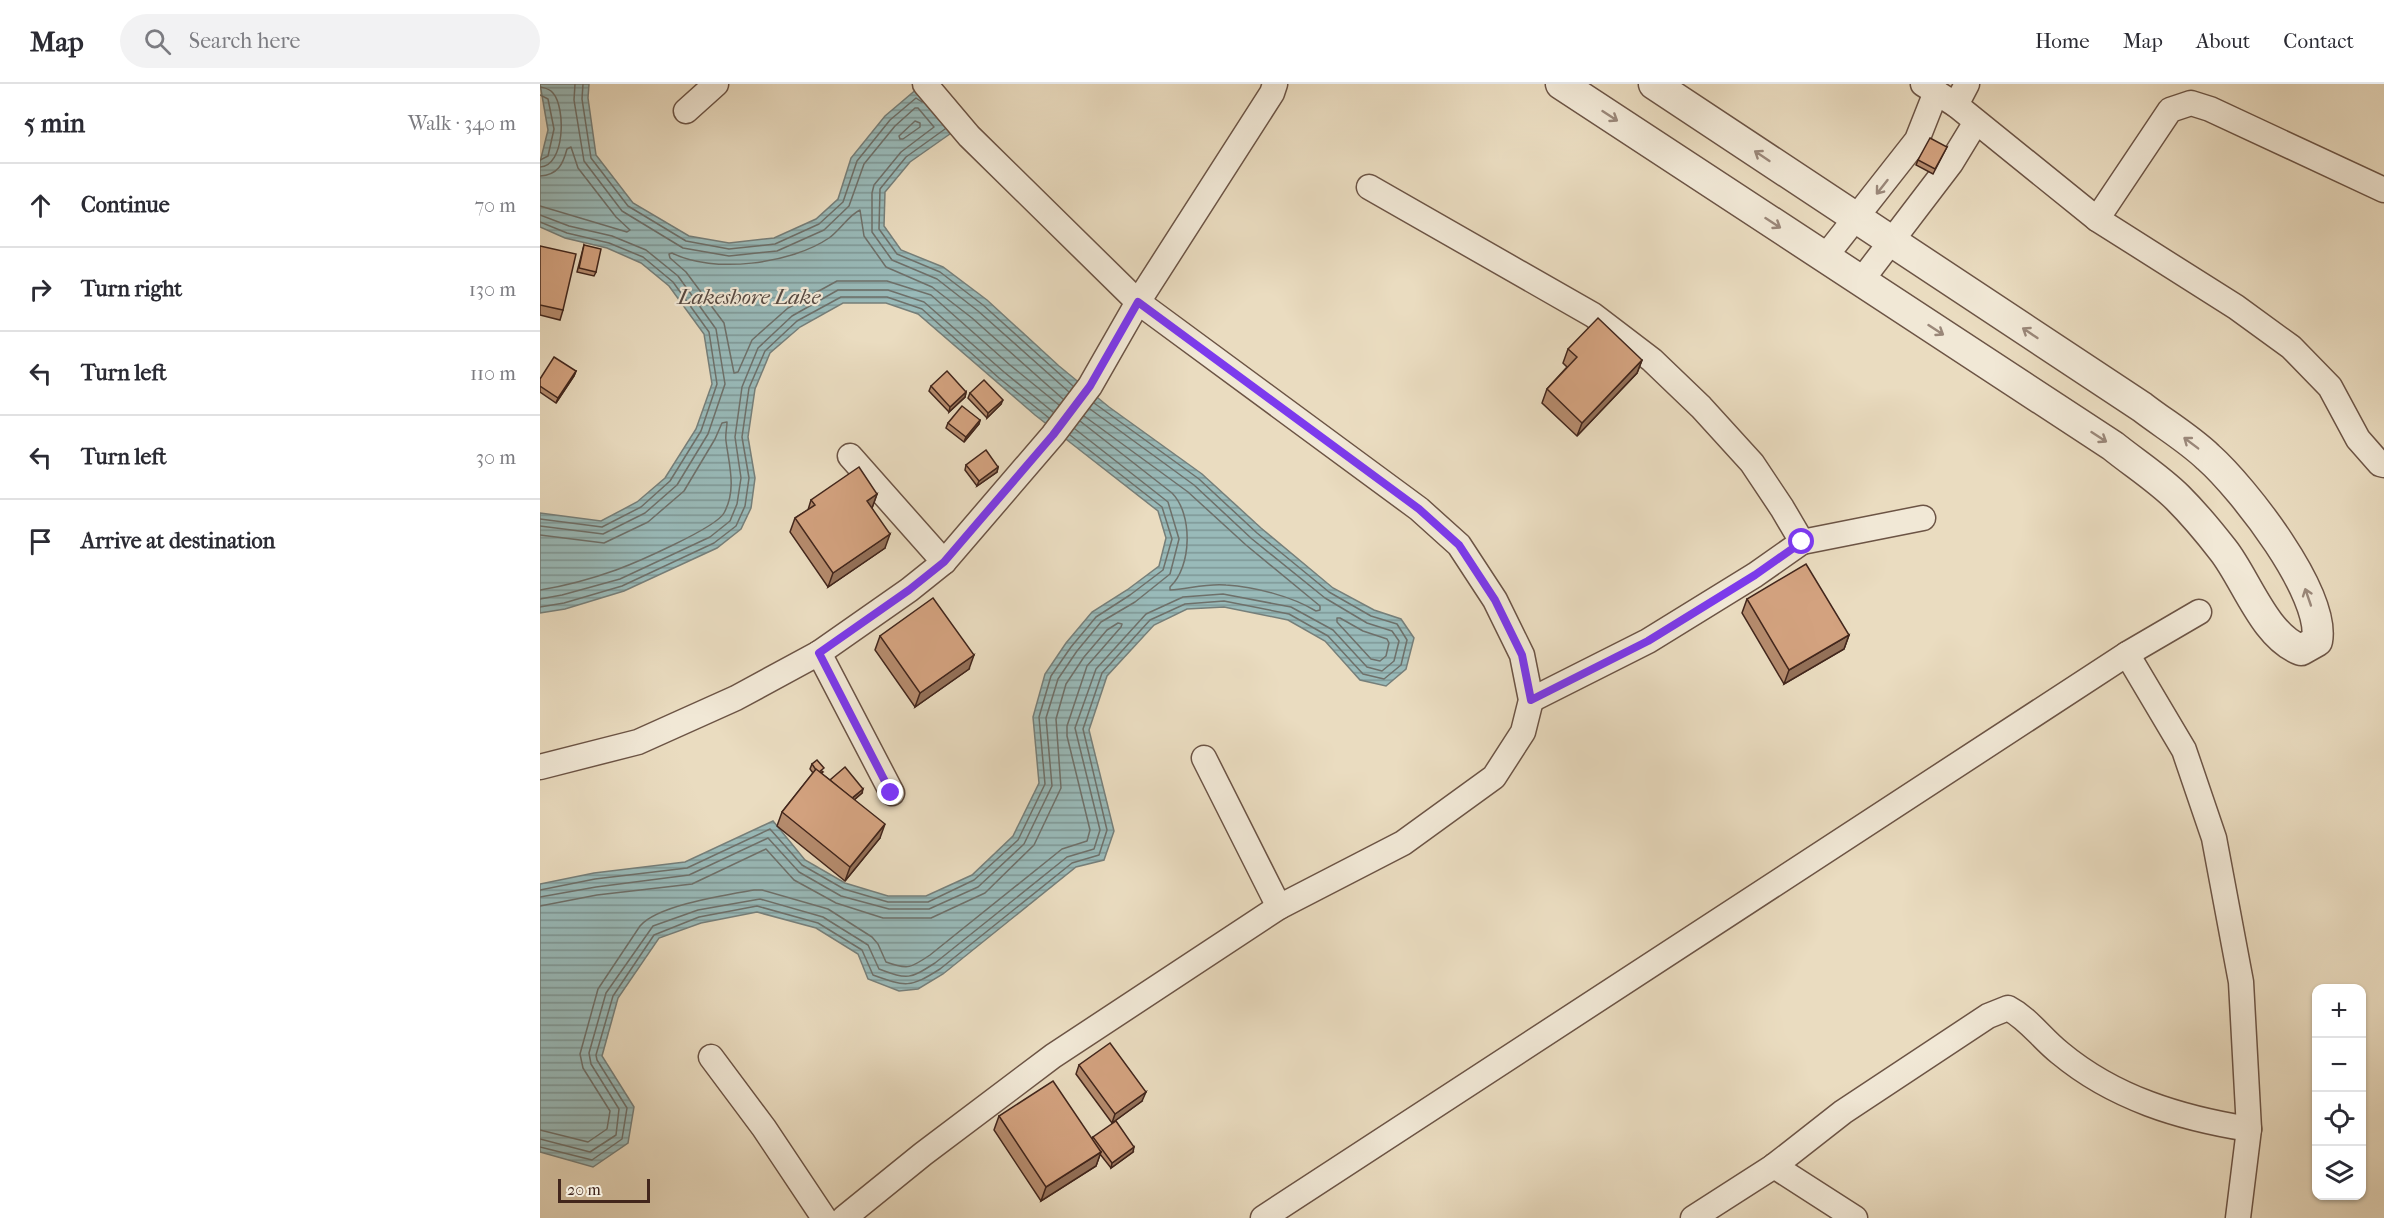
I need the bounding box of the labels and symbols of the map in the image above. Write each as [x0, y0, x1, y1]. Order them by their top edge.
one-way arrow [1601, 110, 1618, 122]
one-way arrow [1755, 150, 1771, 162]
one-way arrow [1875, 178, 1888, 194]
one-way arrow [1764, 217, 1781, 229]
water label: Lakeshore Lake [676, 284, 821, 310]
one-way arrow [1927, 324, 1944, 336]
one-way arrow [2022, 327, 2039, 339]
one-way arrow [2090, 431, 2107, 443]
one-way arrow [2183, 437, 2199, 450]
route start [1788, 528, 1814, 554]
one-way arrow [2301, 588, 2312, 607]
route end [877, 779, 903, 805]
scale bar [558, 1176, 650, 1204]

